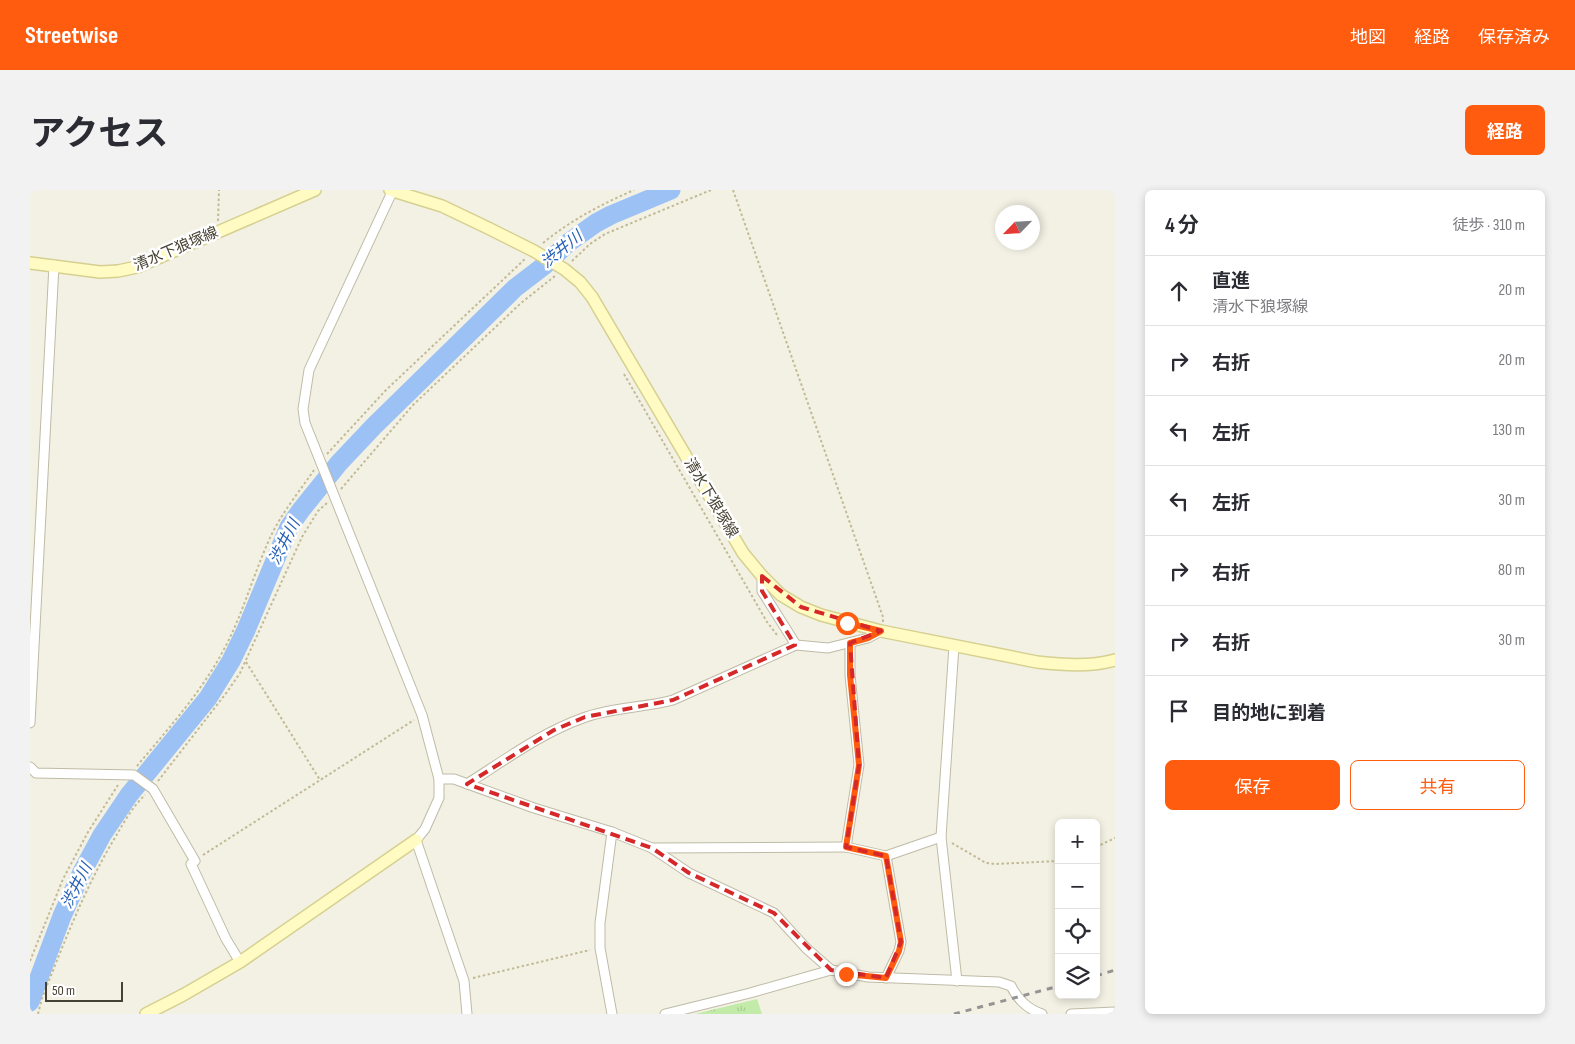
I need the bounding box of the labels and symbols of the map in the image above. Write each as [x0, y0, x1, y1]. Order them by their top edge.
north arrow [995, 205, 1040, 250]
street label: 清水下狼塚線 [131, 223, 221, 275]
water label: 渋井川 [537, 226, 588, 272]
street label: 清水下狼塚線 [680, 455, 742, 541]
water label: 渋井川 [266, 515, 305, 568]
route start [836, 612, 859, 635]
water label: 渋井川 [58, 859, 97, 912]
route end [835, 963, 858, 986]
scale bar [45, 979, 122, 1002]

